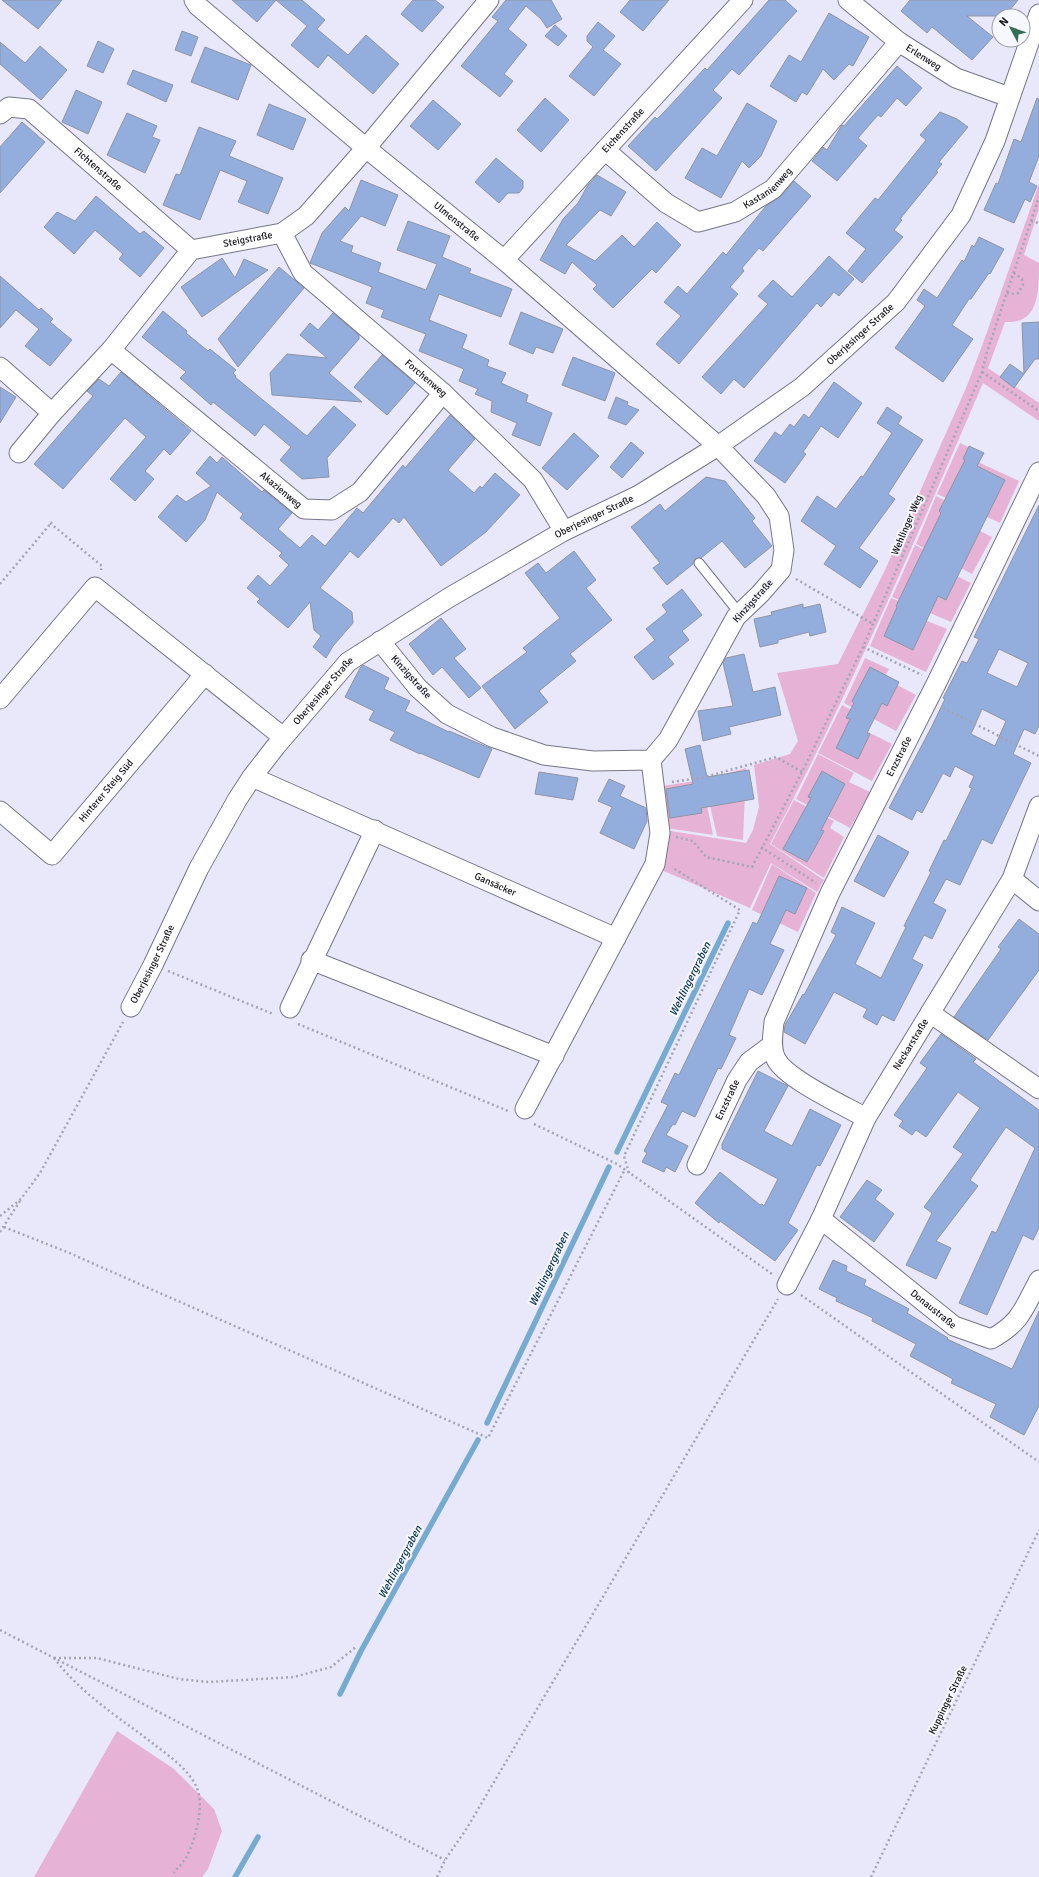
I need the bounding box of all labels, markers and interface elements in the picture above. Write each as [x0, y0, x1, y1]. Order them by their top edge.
north arrow [991, 8, 1031, 48]
text: N [996, 15, 1011, 29]
street label: Erlenweg [903, 42, 944, 73]
street label: Eichenstraße [599, 105, 647, 155]
street label: Fichtenstraße [71, 145, 125, 193]
street label: Kastanienweg [741, 165, 795, 212]
street label: Ulmenstraße [431, 199, 482, 244]
street label: Steigstraße [222, 229, 273, 250]
street label: Oberjesinger Straße [824, 301, 896, 368]
street label: Forchenweg [402, 357, 449, 400]
street label: Akazienweg [257, 469, 304, 511]
street label: Oberjesinger Straße [552, 492, 636, 541]
street label: Wehlinger Weg [889, 493, 925, 557]
street label: Kinzigstraße [730, 577, 776, 625]
street label: Kinzigstraße [388, 653, 434, 701]
street label: Oberjesinger Straße [291, 654, 356, 728]
street label: Enzstraße [884, 734, 914, 778]
street label: Hinterer Steig Süd [76, 757, 136, 825]
street label: Gansäcker [472, 870, 518, 899]
street label: Oberjesinger Straße [128, 923, 177, 1006]
water label: Wehlingergraben [667, 939, 714, 1018]
street label: Neckarstraße [891, 1016, 931, 1072]
street label: Enzstraße [713, 1078, 742, 1122]
water label: Wehlingergraben [526, 1229, 572, 1308]
street label: Donaustraße [908, 1287, 959, 1331]
water label: Wehlingergraben [375, 1523, 425, 1601]
street label: Kuppinger Straße [926, 1664, 970, 1736]

